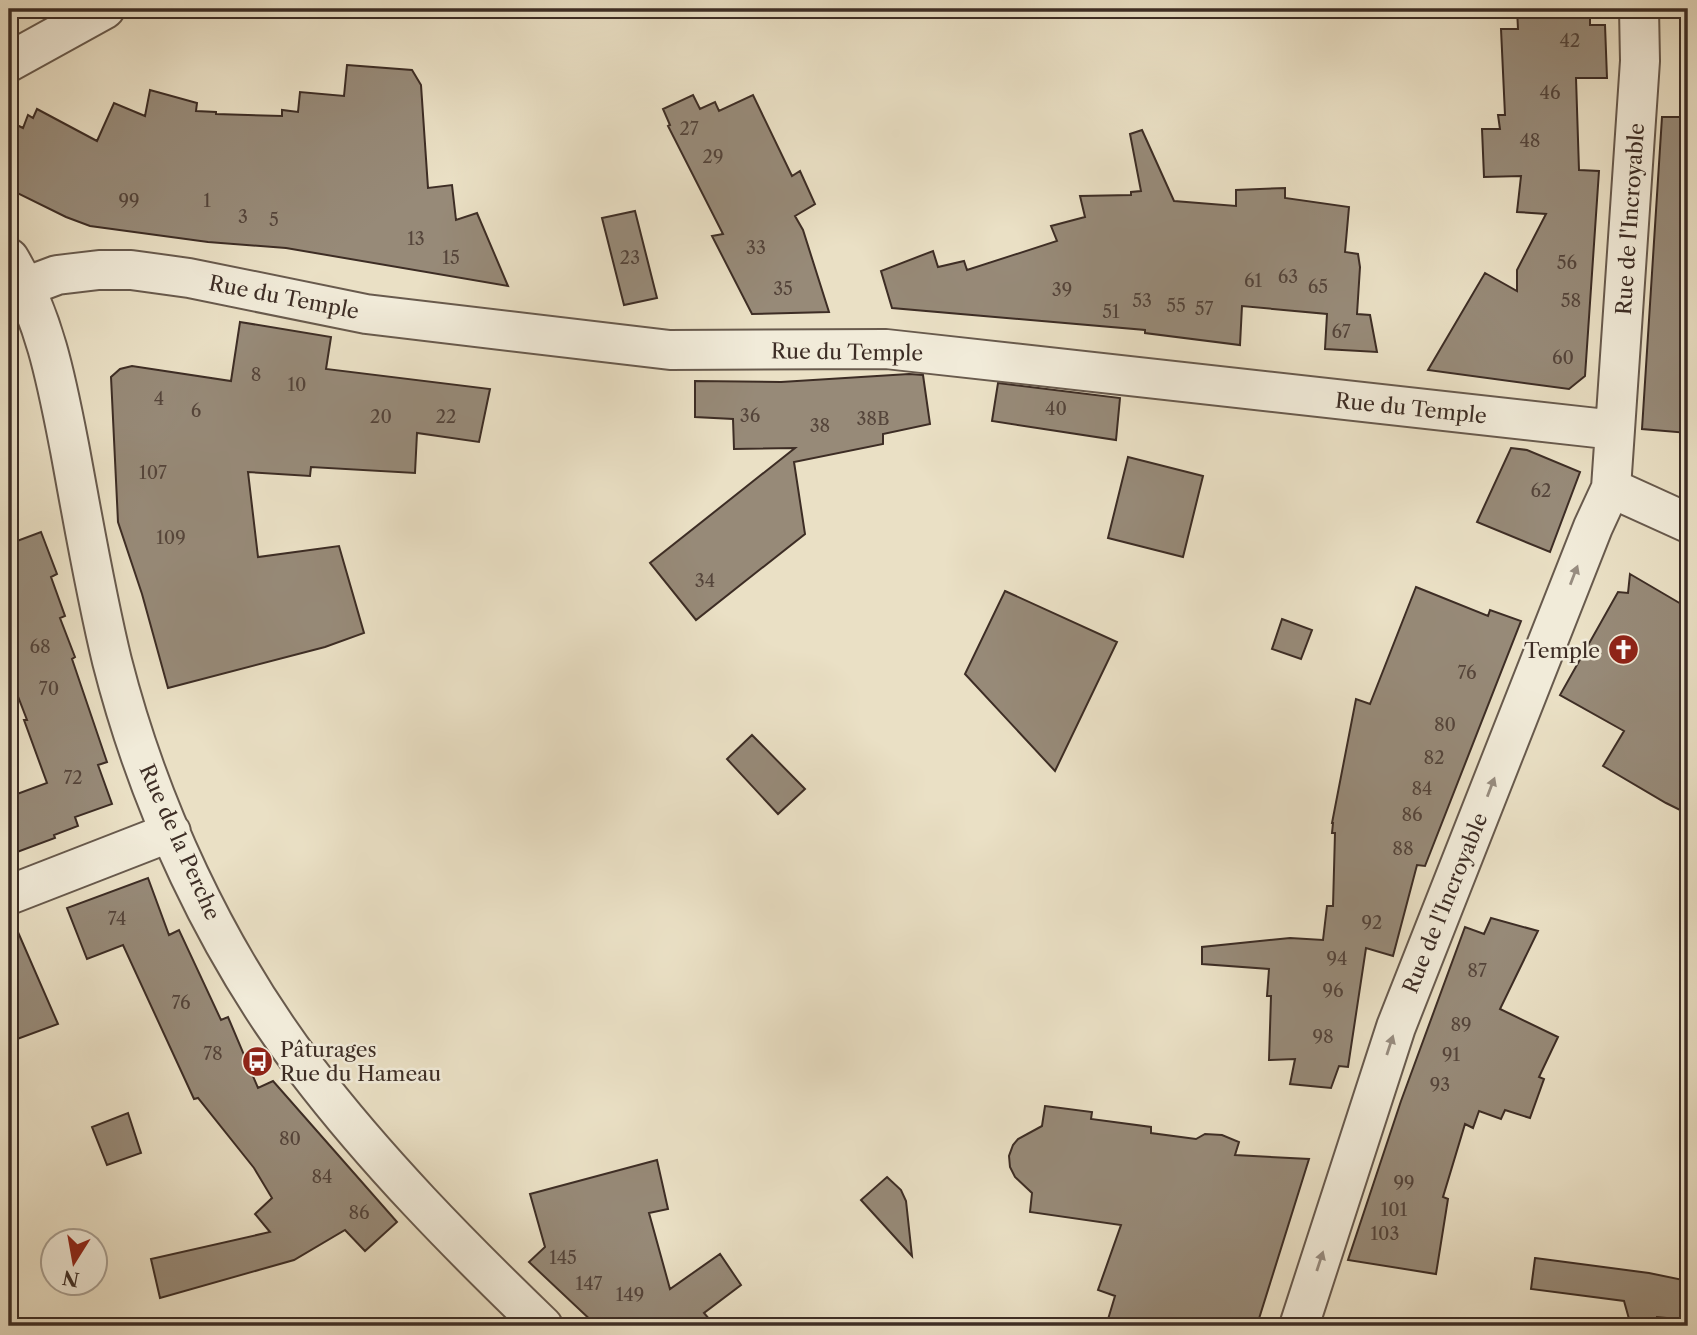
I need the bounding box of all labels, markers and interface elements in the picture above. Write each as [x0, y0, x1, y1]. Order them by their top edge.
house number: 42 [1560, 30, 1580, 52]
house number: 46 [1540, 82, 1560, 104]
house number: 27 [679, 118, 699, 140]
street label: Rue de l'Incroyable [1611, 122, 1649, 316]
house number: 48 [1519, 130, 1541, 152]
house number: 29 [703, 146, 723, 168]
house number: 99 [118, 190, 140, 212]
house number: 1 [203, 190, 211, 212]
house number: 3 [238, 206, 248, 228]
house number: 5 [269, 209, 279, 231]
house number: 13 [407, 228, 425, 250]
house number: 33 [746, 237, 766, 259]
house number: 15 [442, 247, 460, 269]
house number: 23 [620, 247, 640, 269]
house number: 56 [1557, 252, 1577, 274]
house number: 63 [1278, 266, 1298, 288]
street label: Rue du Temple [207, 270, 361, 324]
house number: 61 [1244, 270, 1262, 292]
house number: 65 [1308, 276, 1328, 298]
house number: 35 [773, 278, 793, 300]
house number: 39 [1052, 279, 1072, 301]
house number: 53 [1132, 290, 1152, 312]
house number: 58 [1561, 290, 1581, 312]
house number: 55 [1166, 295, 1186, 317]
house number: 57 [1195, 298, 1213, 320]
house number: 51 [1102, 301, 1120, 323]
house number: 67 [1331, 321, 1351, 343]
street label: Rue du Temple [771, 338, 923, 366]
house number: 60 [1552, 347, 1574, 369]
house number: 8 [251, 364, 261, 386]
house number: 10 [288, 374, 306, 396]
house number: 4 [154, 388, 164, 410]
street label: Rue du Temple [1334, 388, 1488, 428]
house number: 40 [1045, 398, 1067, 420]
house number: 6 [191, 400, 201, 422]
house number: 36 [740, 405, 760, 427]
house number: 20 [370, 406, 392, 428]
house number: 22 [436, 406, 456, 428]
house number: 38B [856, 408, 890, 430]
house number: 38 [810, 415, 830, 437]
house number: 107 [139, 462, 167, 484]
house number: 62 [1531, 480, 1551, 502]
house number: 109 [156, 527, 186, 549]
one-way arrow [1568, 565, 1579, 586]
house number: 34 [695, 570, 715, 592]
church icon: Temple [1606, 633, 1640, 667]
house number: 68 [29, 636, 51, 658]
place label: Temple [1524, 638, 1600, 663]
house number: 76 [1457, 662, 1477, 684]
house number: 70 [39, 678, 59, 700]
house number: 80 [1434, 714, 1456, 736]
house number: 82 [1423, 747, 1445, 769]
street label: Rue de la Perche [134, 760, 226, 924]
house number: 72 [63, 767, 83, 789]
one-way arrow [1486, 777, 1497, 798]
house number: 84 [1411, 778, 1433, 800]
house number: 86 [1401, 804, 1423, 826]
street label: Rue de l'Incroyable [1397, 809, 1493, 997]
house number: 88 [1392, 838, 1414, 860]
house number: 74 [108, 908, 126, 930]
house number: 92 [1362, 912, 1382, 934]
house number: 94 [1327, 948, 1347, 970]
house number: 87 [1467, 960, 1487, 982]
house number: 96 [1322, 980, 1344, 1002]
house number: 76 [171, 992, 191, 1014]
house number: 89 [1450, 1014, 1472, 1036]
house number: 98 [1312, 1026, 1334, 1048]
one-way arrow [1386, 1034, 1396, 1055]
place label: Pâturages Rue du Hameau [280, 1037, 441, 1086]
house number: 78 [203, 1043, 223, 1065]
bus stop icon: Pâturages Rue du Hameau [240, 1044, 274, 1078]
house number: 91 [1442, 1044, 1460, 1066]
house number: 93 [1430, 1074, 1450, 1096]
house number: 80 [279, 1128, 301, 1150]
house number: 84 [311, 1166, 333, 1188]
house number: 99 [1393, 1172, 1415, 1194]
house number: 101 [1381, 1199, 1408, 1221]
house number: 86 [348, 1202, 370, 1224]
house number: 103 [1371, 1223, 1399, 1245]
north arrow [38, 1226, 108, 1296]
house number: 145 [549, 1247, 577, 1269]
one-way arrow [1315, 1251, 1326, 1272]
text: N [61, 1265, 81, 1291]
house number: 147 [576, 1273, 603, 1295]
house number: 149 [616, 1284, 644, 1306]

